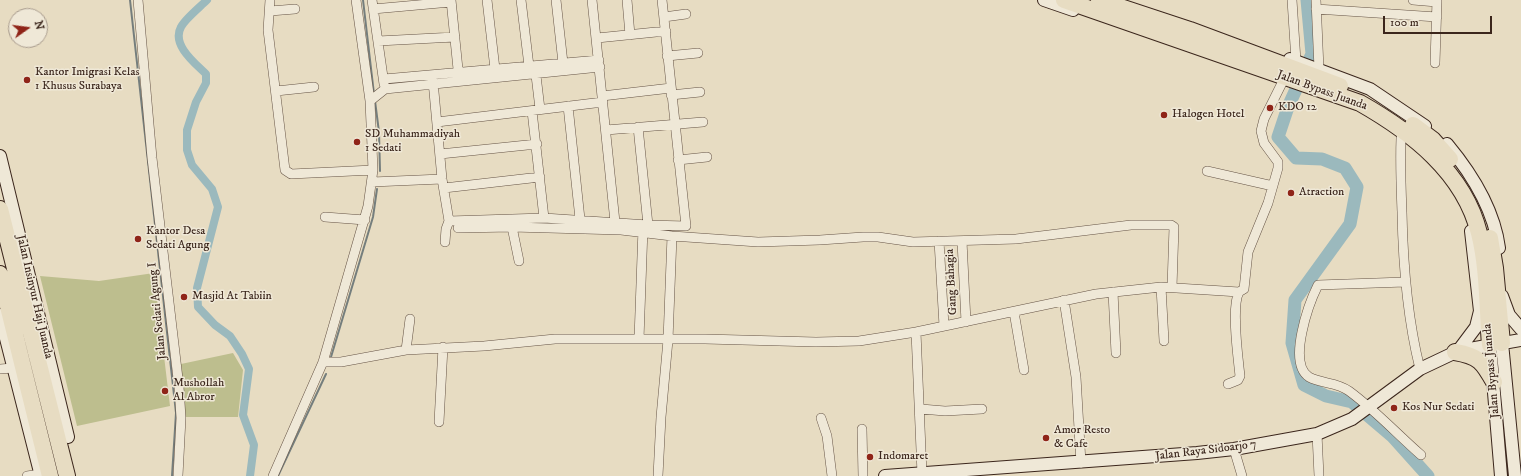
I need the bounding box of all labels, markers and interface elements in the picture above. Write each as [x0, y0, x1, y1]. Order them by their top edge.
north arrow [8, 8, 48, 48]
scale bar [1385, 8, 1494, 34]
text: 100 m [1390, 15, 1419, 30]
text: N [31, 19, 47, 31]
place label: Kantor Imigrasi Kelas 1 Khusus Surabaya [35, 66, 140, 94]
street label: Jalan Bypass Juanda [1275, 68, 1369, 114]
marker: Kantor Imigrasi Kelas 1 Khusus Surabaya [22, 75, 32, 85]
place label: KDO 12 [1278, 101, 1317, 115]
marker: KDO 12 [1265, 103, 1275, 113]
place label: Halogen Hotel [1172, 108, 1244, 122]
marker: Halogen Hotel [1159, 110, 1169, 120]
place label: SD Muhammadiyah 1 Sedati [365, 128, 460, 156]
marker: SD Muhammadiyah 1 Sedati [352, 137, 362, 147]
place label: Atraction [1299, 186, 1344, 200]
marker: Atraction [1286, 188, 1296, 198]
place label: Kantor Desa Sedati Agung [146, 225, 209, 253]
street label: Jalan Insinyur Haji Juanda [13, 234, 55, 360]
marker: Kantor Desa Sedati Agung [133, 234, 143, 244]
street label: Gang Bahagia [943, 249, 961, 315]
street label: Jalan Sedati Agung I [146, 262, 170, 360]
place label: Masjid At Tabiin [192, 290, 272, 304]
marker: Masjid At Tabiin [179, 292, 189, 302]
street label: Jalan Bypass Juanda [1481, 323, 1503, 419]
place label: Mushollah Al Abror [173, 377, 224, 405]
marker: Mushollah Al Abror [160, 386, 170, 396]
place label: Kos Nur Sedati [1402, 401, 1474, 415]
marker: Kos Nur Sedati [1389, 403, 1399, 413]
place label: Amor Resto & Cafe [1054, 424, 1110, 452]
marker: Amor Resto & Cafe [1041, 433, 1051, 443]
street label: Jalan Raya Sidoarjo 7 [1155, 438, 1257, 464]
place label: Indomaret [878, 450, 928, 464]
marker: Indomaret [865, 452, 875, 462]

